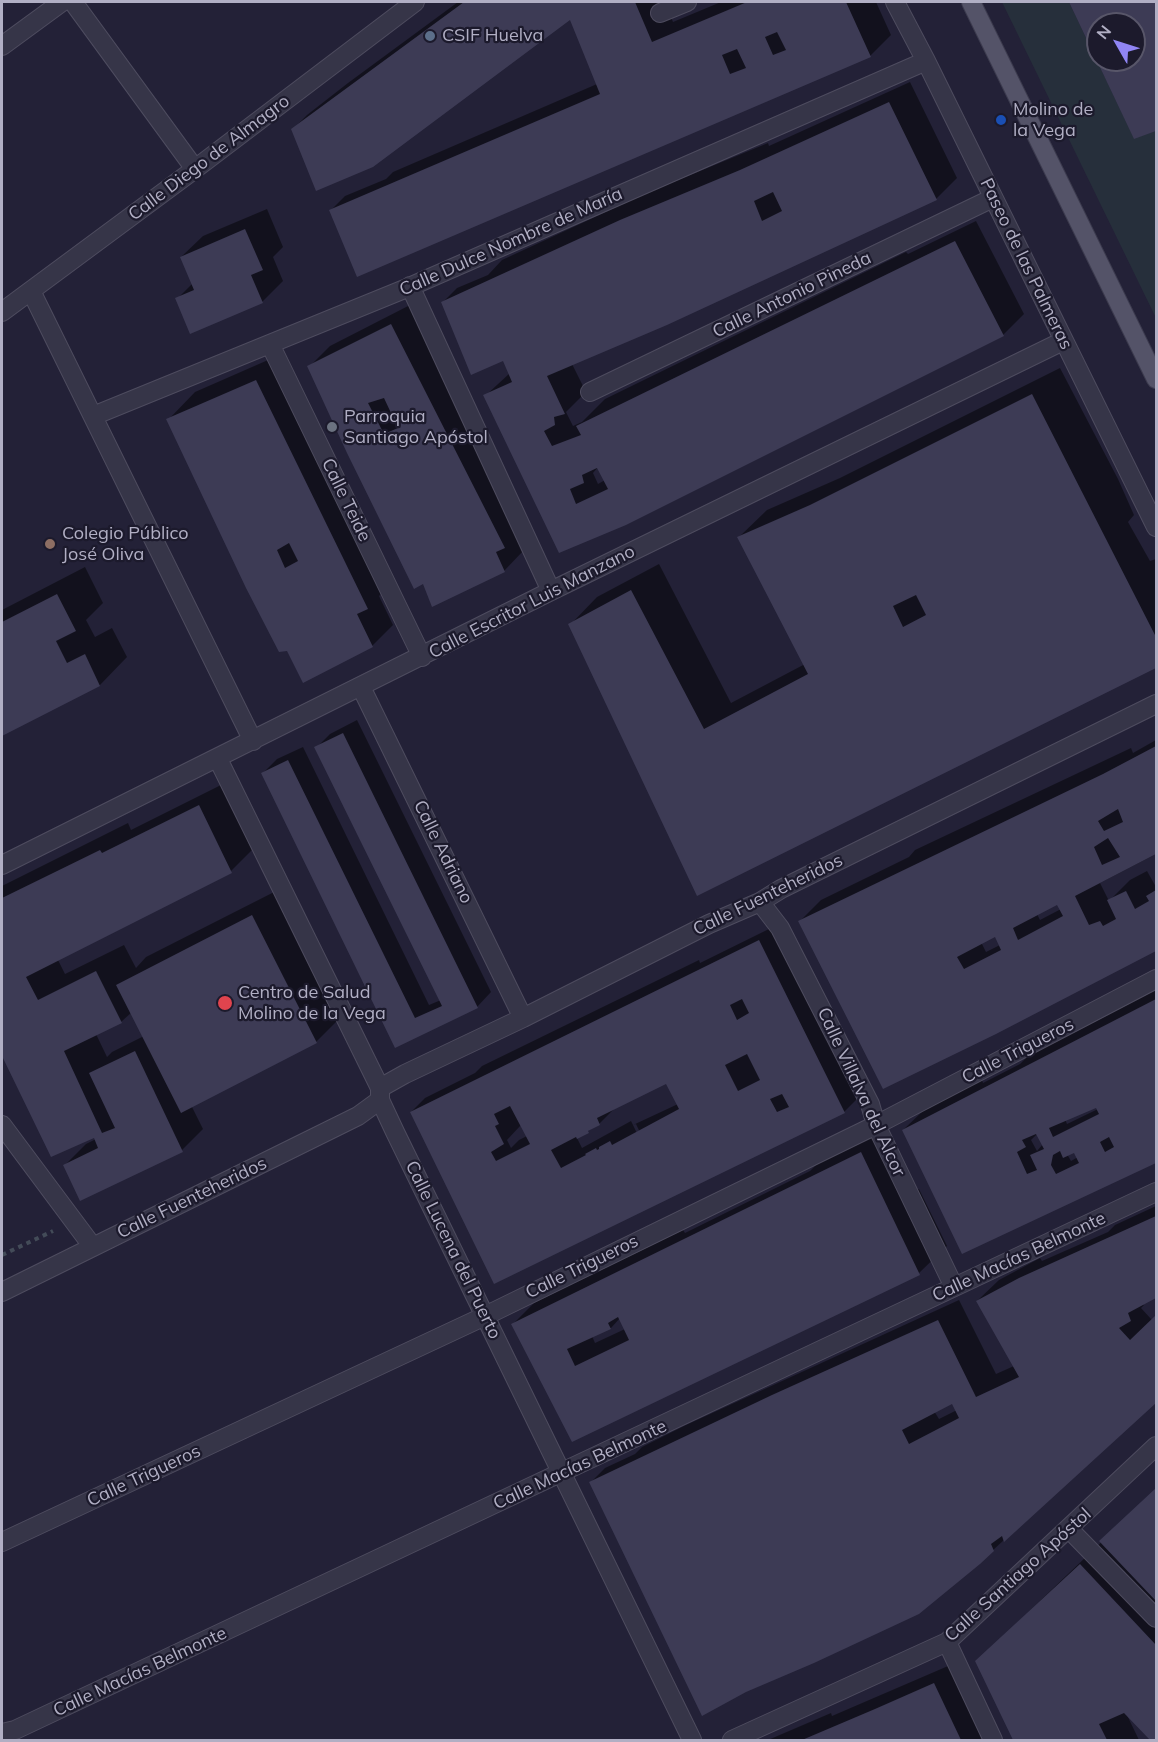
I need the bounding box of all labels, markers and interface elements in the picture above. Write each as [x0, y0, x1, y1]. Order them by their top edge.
north arrow [1086, 12, 1146, 72]
text: N [1092, 21, 1115, 43]
place label: CSIF Huelva [442, 25, 543, 47]
marker: CSIF Huelva [423, 29, 437, 43]
street label: Calle Diego de Almagro [124, 90, 294, 226]
place label: Molino de la Vega [1013, 99, 1093, 142]
marker: Molino de la Vega [994, 113, 1008, 127]
street label: Paseo de las Palmeras [975, 175, 1077, 353]
street label: Calle Dulce Nombre de María [396, 183, 626, 301]
street label: Calle Antonio Pineda [709, 247, 875, 343]
place label: Parroquia Santiago Apóstol [344, 406, 488, 448]
marker: Parroquia Santiago Apóstol [325, 420, 339, 434]
street label: Calle Teide [317, 455, 375, 545]
place label: Colegio Público José Oliva [62, 523, 189, 566]
marker: Colegio Público José Oliva [43, 537, 57, 551]
street label: Calle Escritor Luis Manzano [425, 541, 639, 663]
street label: Calle Adriano [409, 797, 477, 907]
street label: Calle Fuenteheridos [690, 849, 846, 941]
place label: Centro de Salud Molino de la Vega [238, 982, 386, 1024]
marker: Centro de Salud Molino de la Vega [216, 994, 234, 1012]
street label: Calle Villalva del Alcor [812, 1004, 910, 1180]
street label: Calle Trigueros [958, 1013, 1078, 1089]
street label: Calle Fuenteheridos [114, 1152, 270, 1244]
street label: Calle Lucena del Puerto [400, 1157, 506, 1343]
street label: Calle Macías Belmonte [929, 1207, 1109, 1307]
street label: Calle Trigueros [522, 1230, 642, 1304]
street label: Calle Macías Belmonte [490, 1415, 670, 1515]
street label: Calle Trigueros [84, 1440, 204, 1512]
street label: Calle Santiago Apóstol [940, 1504, 1096, 1646]
street label: Calle Macías Belmonte [50, 1622, 230, 1722]

